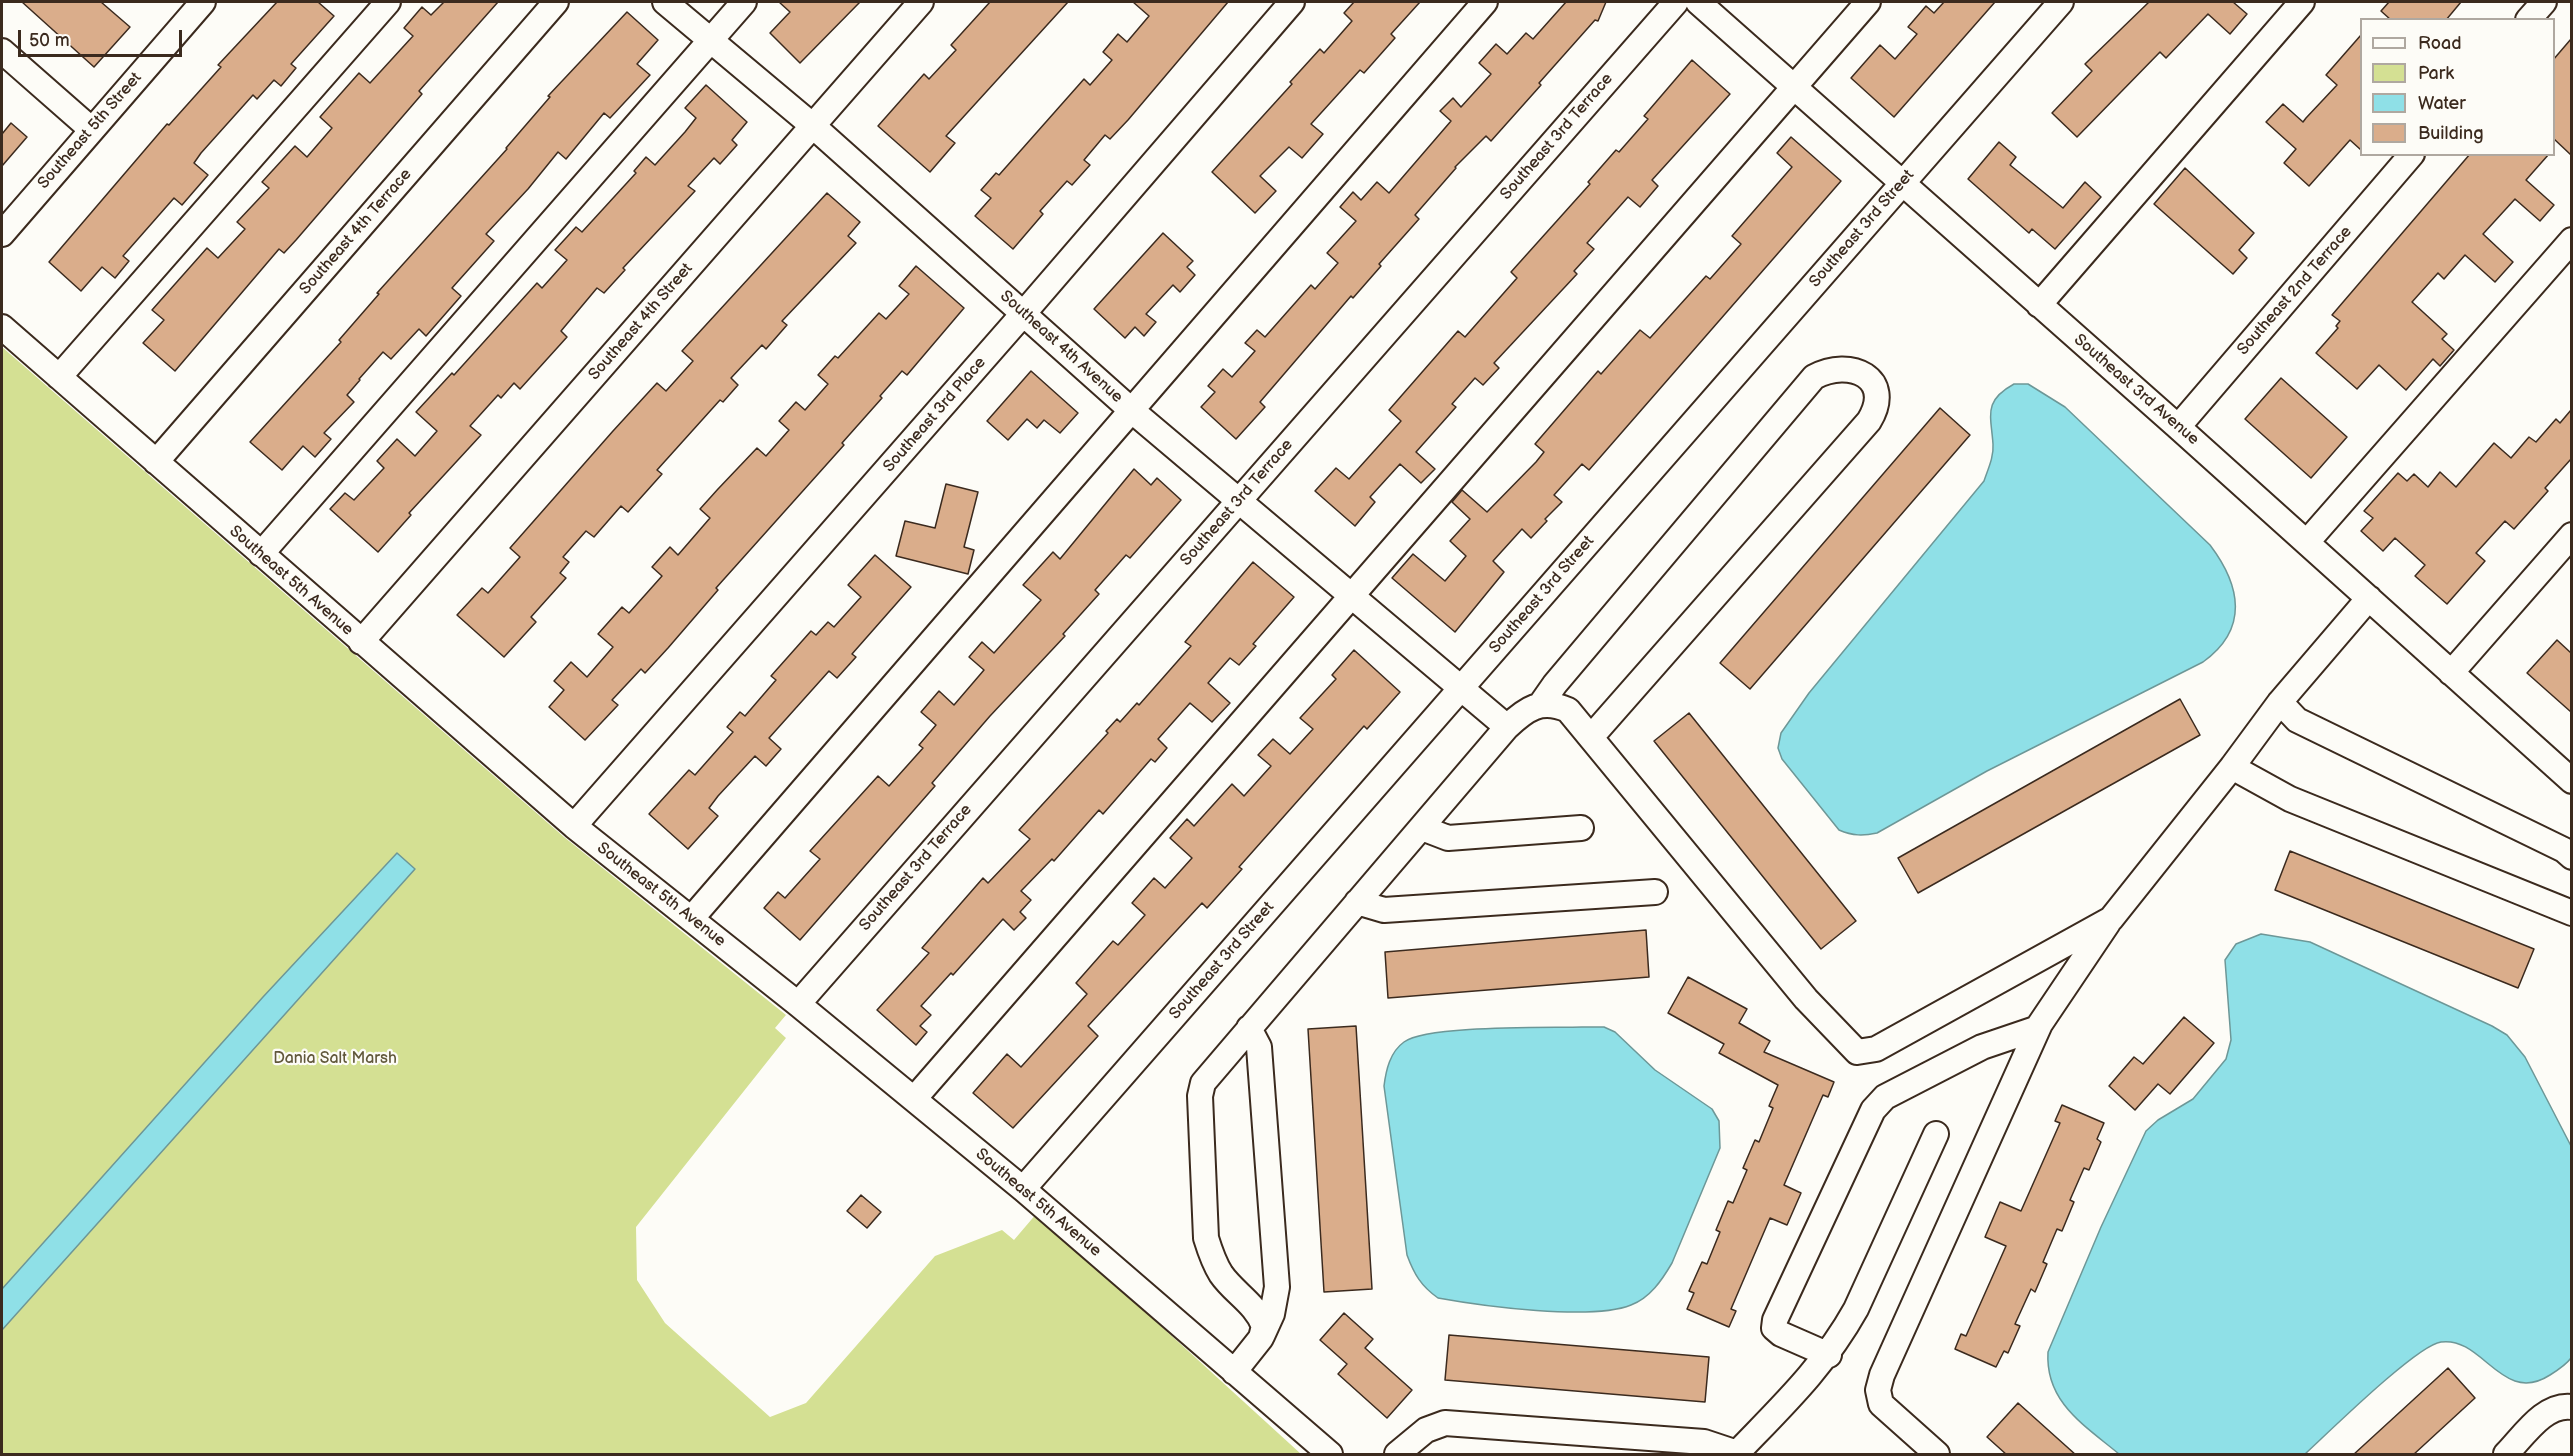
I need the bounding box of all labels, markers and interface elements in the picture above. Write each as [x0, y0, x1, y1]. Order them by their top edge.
scale bar [21, 18, 184, 56]
legend [2360, 18, 2555, 156]
text: 50 m [29, 30, 70, 51]
text: Road [2418, 33, 2462, 54]
text: Park [2418, 63, 2454, 84]
street label: Southeast 5th Street [34, 69, 146, 193]
street label: Southeast 3rd Terrace [1497, 70, 1617, 204]
text: Water [2418, 93, 2466, 114]
text: Building [2418, 123, 2484, 144]
street label: Southeast 4th Terrace [296, 165, 416, 299]
street label: Southeast 3rd Street [1806, 166, 1918, 292]
street label: Southeast 2nd Terrace [2234, 223, 2356, 359]
street label: Southeast 4th Street [585, 260, 697, 384]
street label: Southeast 4th Avenue [996, 287, 1126, 407]
street label: Southeast 3rd Avenue [2070, 330, 2202, 450]
street label: Southeast 3rd Place [880, 353, 990, 477]
street label: Southeast 3rd Terrace [1177, 436, 1297, 570]
street label: Southeast 5th Avenue [225, 522, 357, 640]
street label: Southeast 3rd Street [1486, 532, 1598, 658]
street label: Southeast 3rd Terrace [856, 801, 976, 935]
street label: Southeast 5th Avenue [593, 839, 729, 951]
street label: Southeast 3rd Street [1166, 898, 1278, 1024]
park label: Dania Salt Marsh [273, 1049, 397, 1069]
street label: Southeast 5th Avenue [971, 1145, 1105, 1261]

